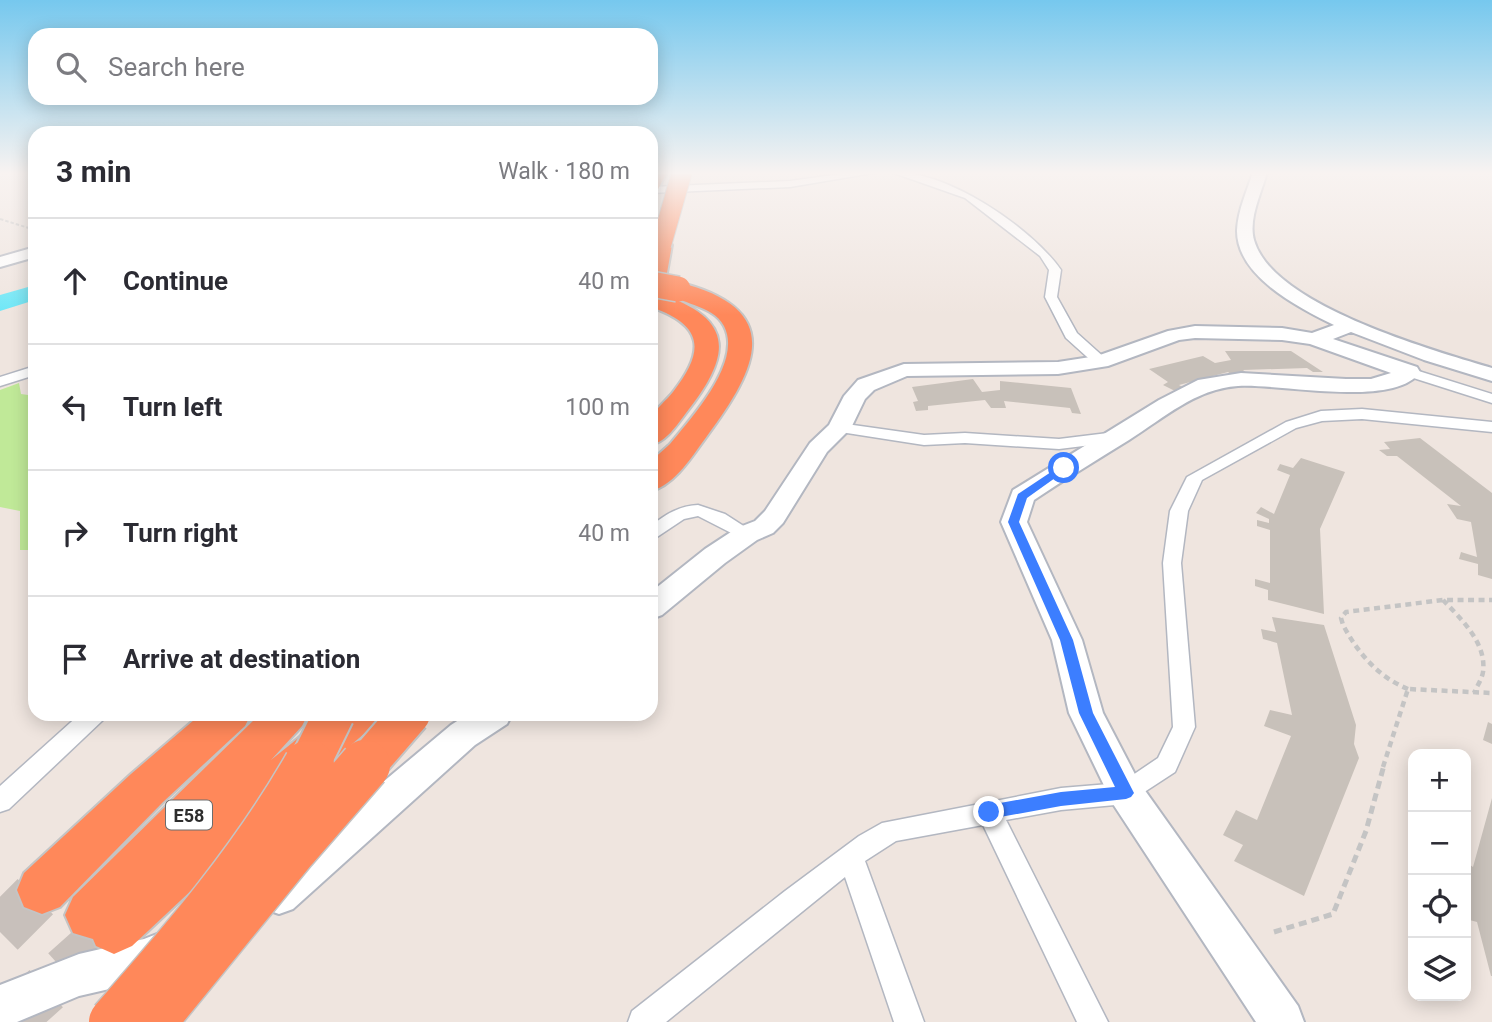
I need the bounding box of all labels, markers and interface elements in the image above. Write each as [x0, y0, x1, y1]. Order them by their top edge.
search box [28, 28, 658, 105]
icon: search [52, 48, 90, 86]
text: Search here [108, 52, 245, 82]
text: 3 min [56, 154, 131, 189]
text: Walk · 180 m [498, 158, 630, 185]
icon: ahead [56, 262, 94, 300]
text: Continue [123, 266, 228, 296]
text: 40 m [578, 268, 630, 295]
icon: left [56, 388, 94, 426]
text: Turn left [123, 392, 222, 422]
text: 100 m [565, 394, 630, 421]
route start [1048, 452, 1079, 483]
icon: right [56, 514, 94, 552]
text: Turn right [123, 518, 238, 548]
text: 40 m [578, 520, 630, 547]
icon: arrive [56, 640, 94, 678]
text: Arrive at destination [123, 644, 360, 674]
map controls [1408, 749, 1471, 1001]
button: + [1408, 749, 1471, 812]
route end [973, 796, 1004, 827]
road number: E58 [166, 800, 212, 830]
button: − [1408, 812, 1471, 875]
button: locate [1408, 875, 1471, 938]
button: layers [1408, 938, 1471, 1001]

